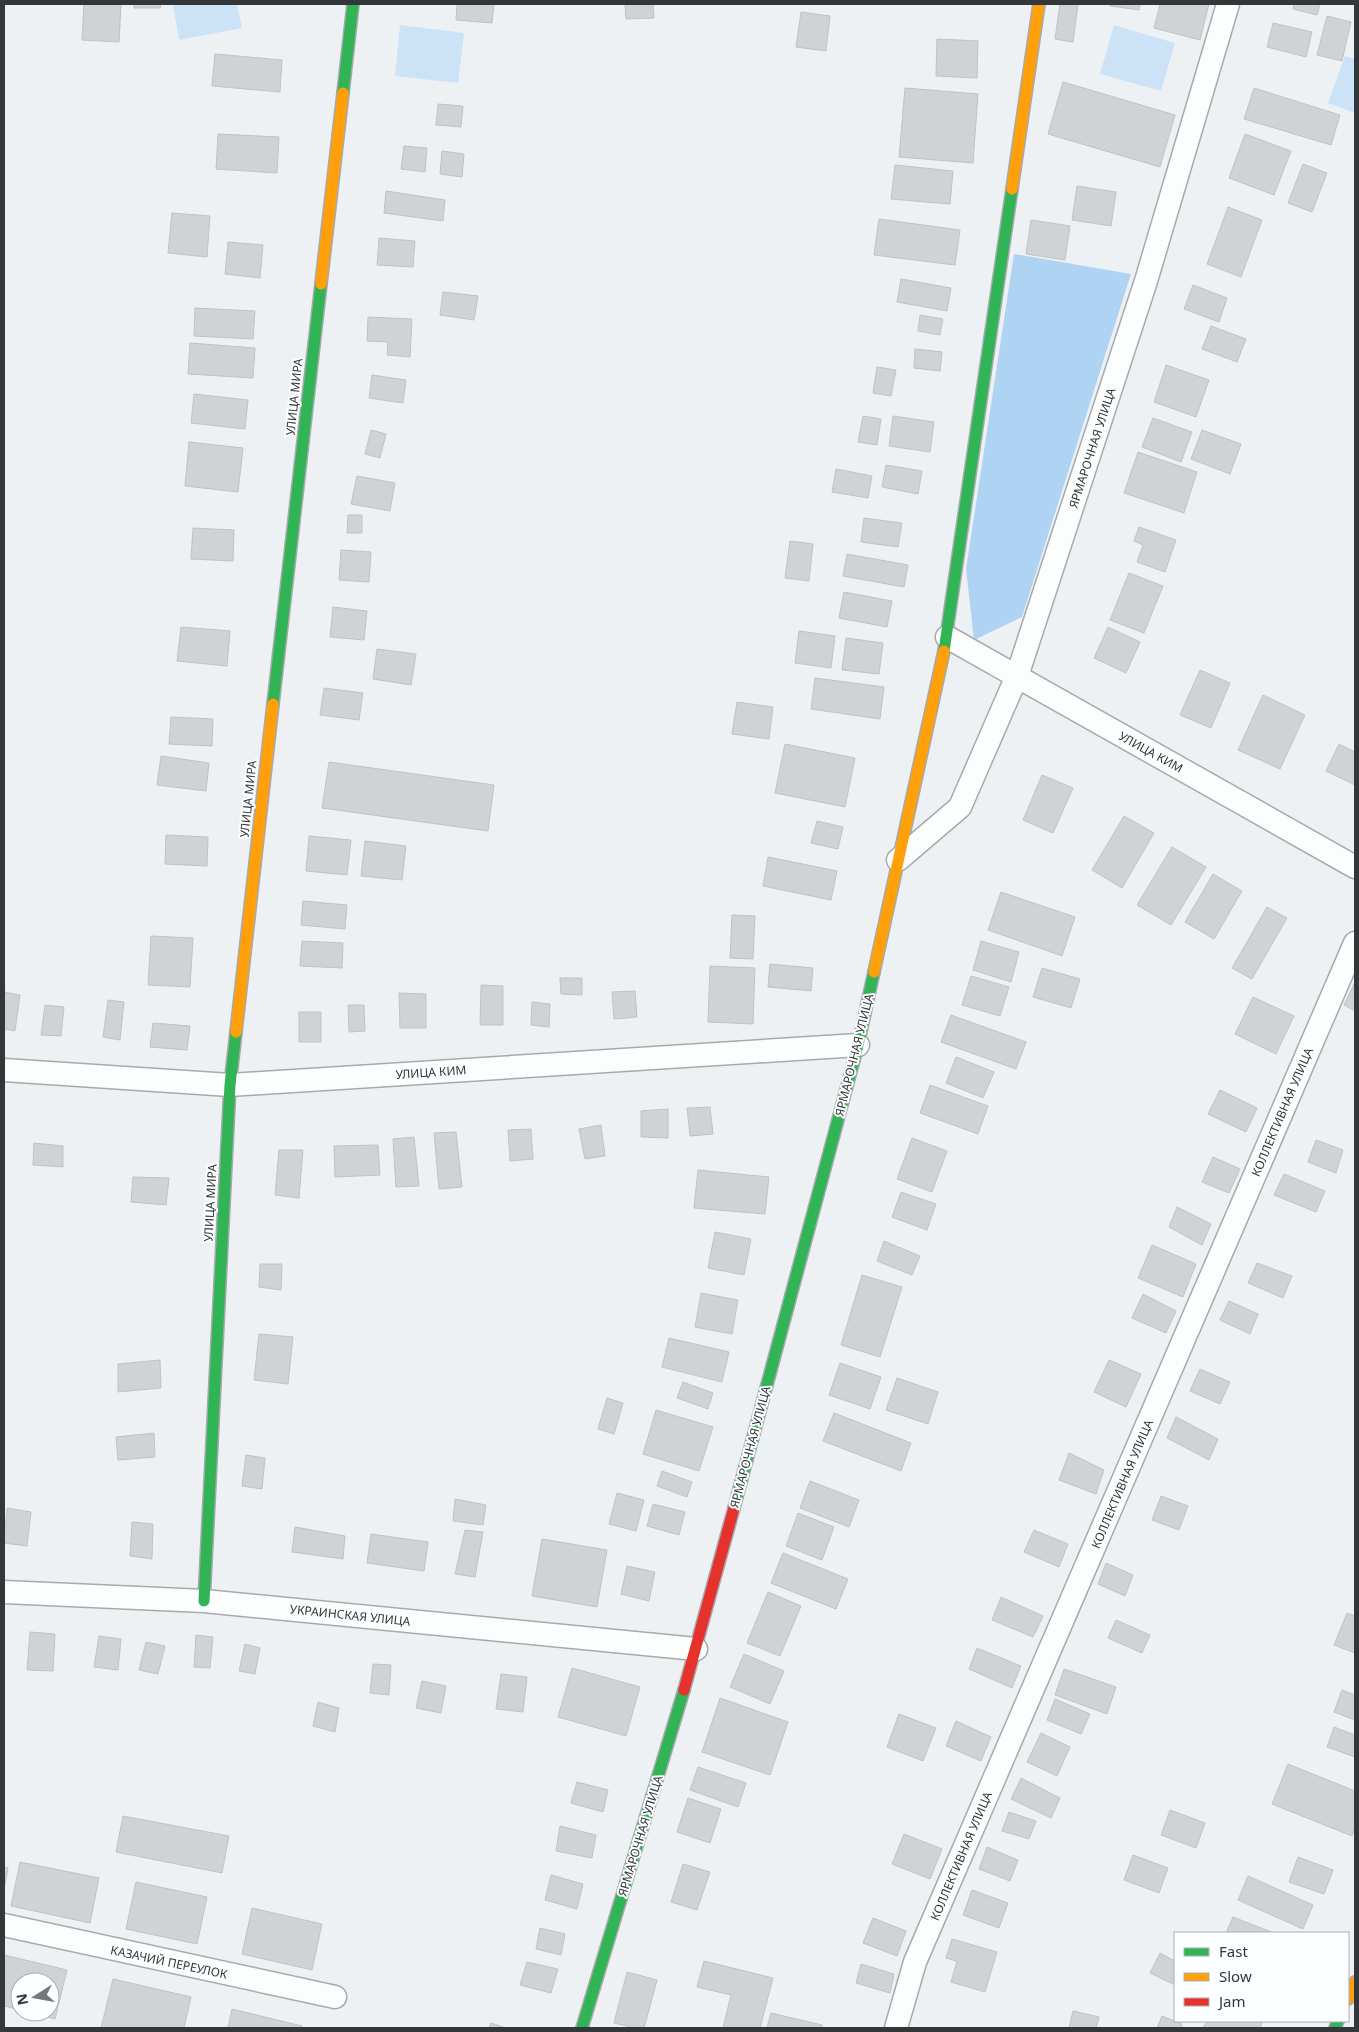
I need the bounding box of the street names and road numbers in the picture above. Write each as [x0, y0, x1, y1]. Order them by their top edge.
street label: УЛИЦА МИРА [281, 357, 307, 437]
street label: ЯРМАРОЧНАЯ УЛИЦА [1065, 385, 1120, 510]
street label: УЛИЦА КИМ [1116, 727, 1186, 777]
street label: УЛИЦА МИРА [235, 759, 261, 839]
street label: ЯРМАРОЧНАЯ УЛИЦА [831, 992, 878, 1118]
street label: КОЛЛЕКТИВНАЯ УЛИЦА [1247, 1045, 1317, 1179]
street label: УЛИЦА КИМ [395, 1061, 467, 1083]
street label: УЛИЦА МИРА [199, 1163, 221, 1242]
street label: ЯРМАРОЧНАЯ УЛИЦА [726, 1384, 775, 1510]
street label: КОЛЛЕКТИВНАЯ УЛИЦА [1087, 1417, 1157, 1551]
street label: УКРАИНСКАЯ УЛИЦА [289, 1600, 411, 1630]
street label: ЯРМАРОЧНАЯ УЛИЦА [614, 1773, 667, 1899]
street label: КОЛЛЕКТИВНАЯ УЛИЦА [926, 1789, 996, 1923]
street label: КАЗАЧИЙ ПЕРЕУЛОК [109, 1941, 229, 1983]

